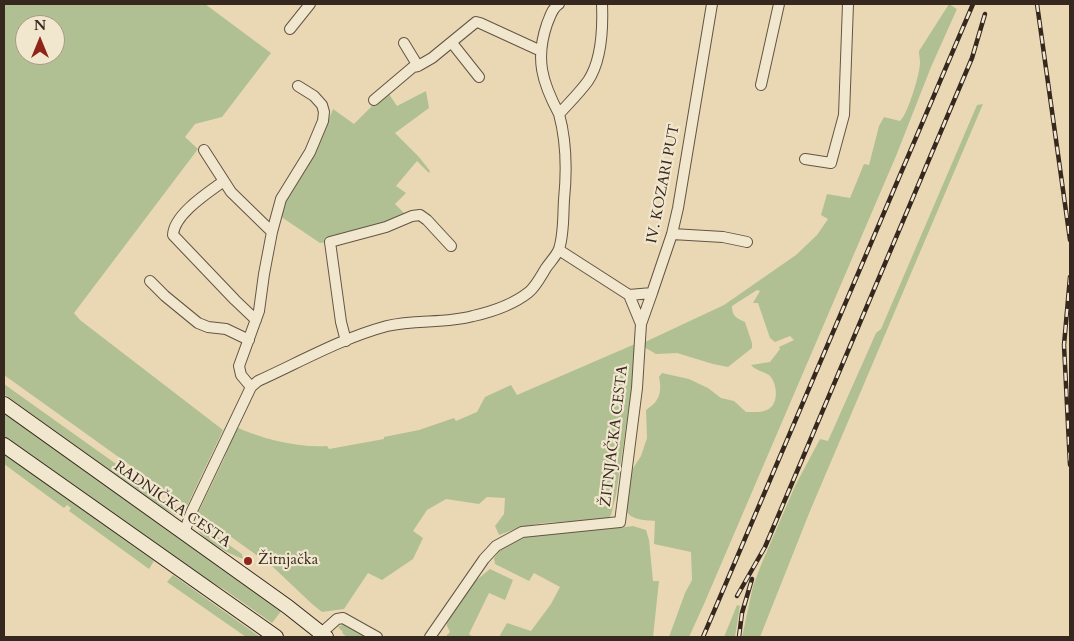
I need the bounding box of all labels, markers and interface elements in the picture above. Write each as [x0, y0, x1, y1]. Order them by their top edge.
north arrow [15, 15, 65, 65]
text: N [34, 16, 46, 35]
street label: IV. KOZARI PUT [644, 123, 684, 245]
street label: ŽITNJAČKA CESTA [597, 364, 633, 508]
street label: RADNIČKA CESTA [110, 458, 234, 552]
place label: Žitnjačka [258, 552, 318, 570]
marker: Žitnjačka [242, 555, 254, 567]

